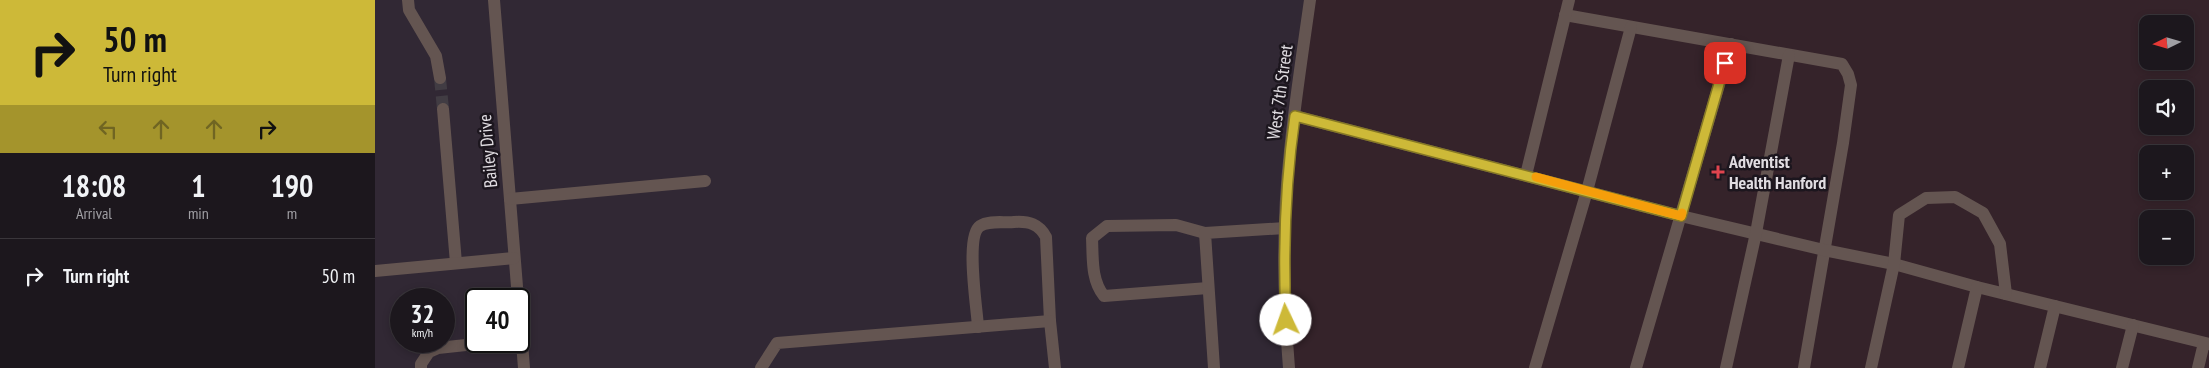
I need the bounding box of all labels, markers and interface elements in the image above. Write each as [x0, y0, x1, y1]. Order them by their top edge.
north arrow [2139, 15, 2194, 70]
map controls [2139, 15, 2194, 265]
text: 50 m [103, 16, 167, 62]
icon: right [20, 20, 85, 85]
pin [1704, 42, 1746, 84]
street label: West 7th Street [1261, 43, 1298, 141]
icon: arrive [1711, 49, 1739, 77]
text: Turn right [103, 60, 177, 88]
button: sound [2139, 80, 2194, 135]
street label: Bailey Drive [473, 113, 502, 189]
icon: left [94, 115, 122, 143]
icon: ahead [147, 115, 175, 143]
icon: ahead [200, 115, 228, 143]
icon: right [253, 115, 281, 143]
button: + [2139, 145, 2194, 200]
place label: Adventist Health Hanford [1728, 150, 1826, 194]
marker: Adventist Health Hanford [1711, 165, 1725, 179]
text: 18:08 [62, 166, 126, 205]
text: 1 [191, 166, 206, 205]
text: 190 [270, 166, 313, 205]
text: Arrival [76, 203, 112, 223]
text: min [188, 203, 209, 223]
text: m [287, 203, 297, 223]
button: − [2139, 210, 2194, 265]
icon: right [20, 262, 48, 290]
text: Turn right [63, 264, 129, 288]
text: 50 m [322, 264, 355, 288]
speed limit sign: 40 [465, 288, 530, 353]
position arrow [1259, 293, 1311, 345]
text: 32 [411, 298, 434, 330]
text: km/h [412, 325, 433, 340]

